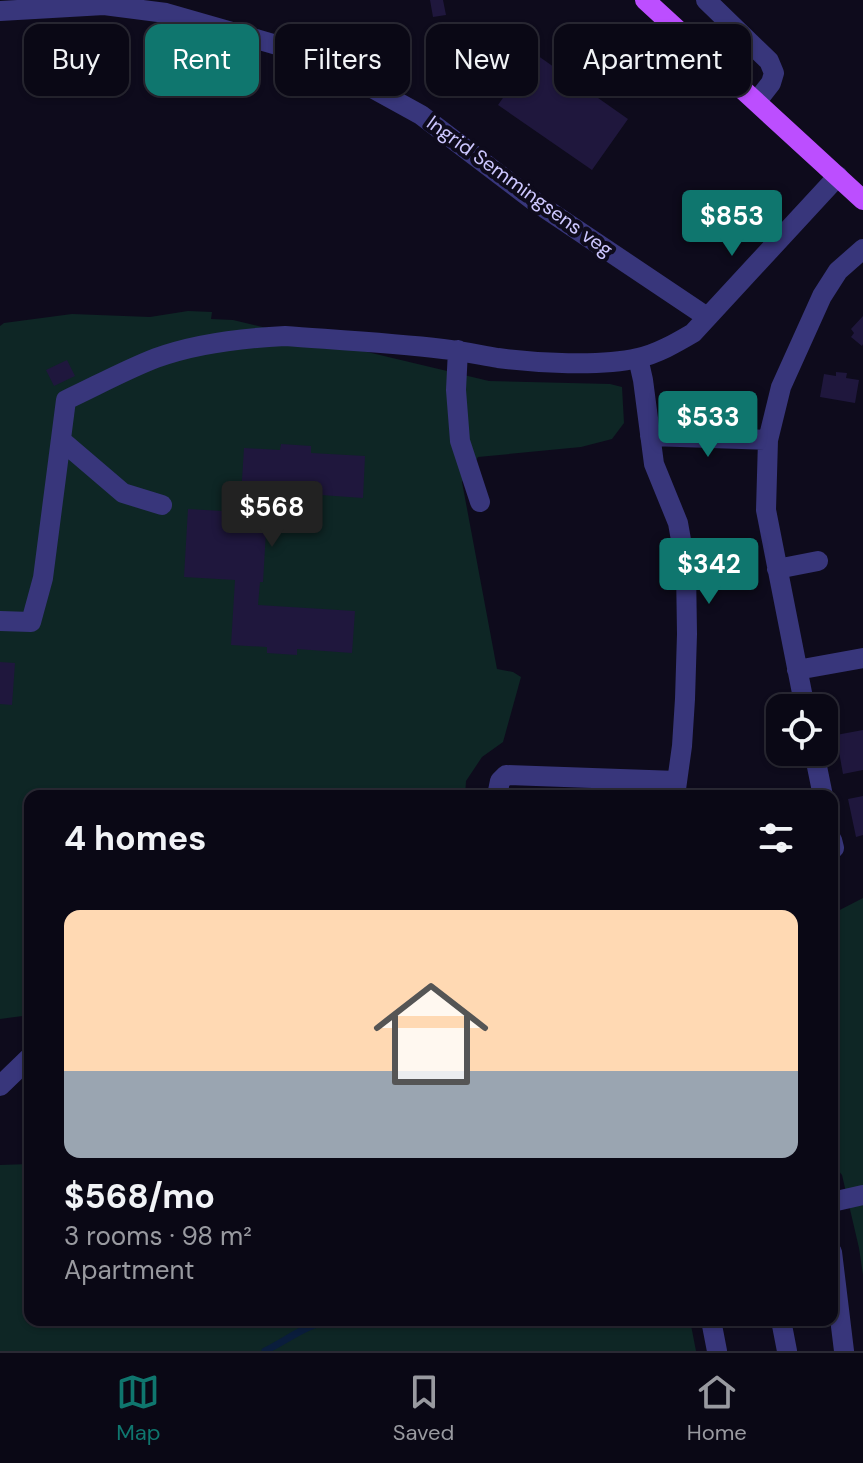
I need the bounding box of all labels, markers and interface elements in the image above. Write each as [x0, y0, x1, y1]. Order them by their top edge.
chip: Buy [24, 24, 129, 96]
chip: Rent [145, 24, 259, 96]
chip: Filters [275, 24, 410, 96]
chip: New [426, 24, 538, 96]
chip: Apartment [554, 24, 751, 96]
street label: Ingrid Semmingsens veg [422, 110, 618, 262]
pin: $853 [685, 190, 779, 258]
text: $853 [700, 199, 764, 233]
pin: $533 [661, 391, 755, 459]
text: $533 [676, 400, 740, 434]
pin: $568 [225, 481, 319, 549]
text: $568 [240, 490, 304, 524]
pin: $342 [662, 538, 756, 606]
text: $342 [677, 547, 741, 581]
map controls [766, 694, 838, 766]
button: locate [766, 694, 838, 766]
text: 4 homes [64, 816, 206, 861]
icon: filters [754, 816, 798, 860]
icon: home [359, 962, 503, 1106]
text: $568/mo [64, 1174, 215, 1219]
text: 3 rooms · 98 m² [64, 1219, 252, 1253]
text: Apartment [64, 1253, 195, 1287]
tab: Map [116, 1370, 160, 1447]
tab: Saved [393, 1370, 454, 1447]
tab: Home [687, 1370, 747, 1447]

